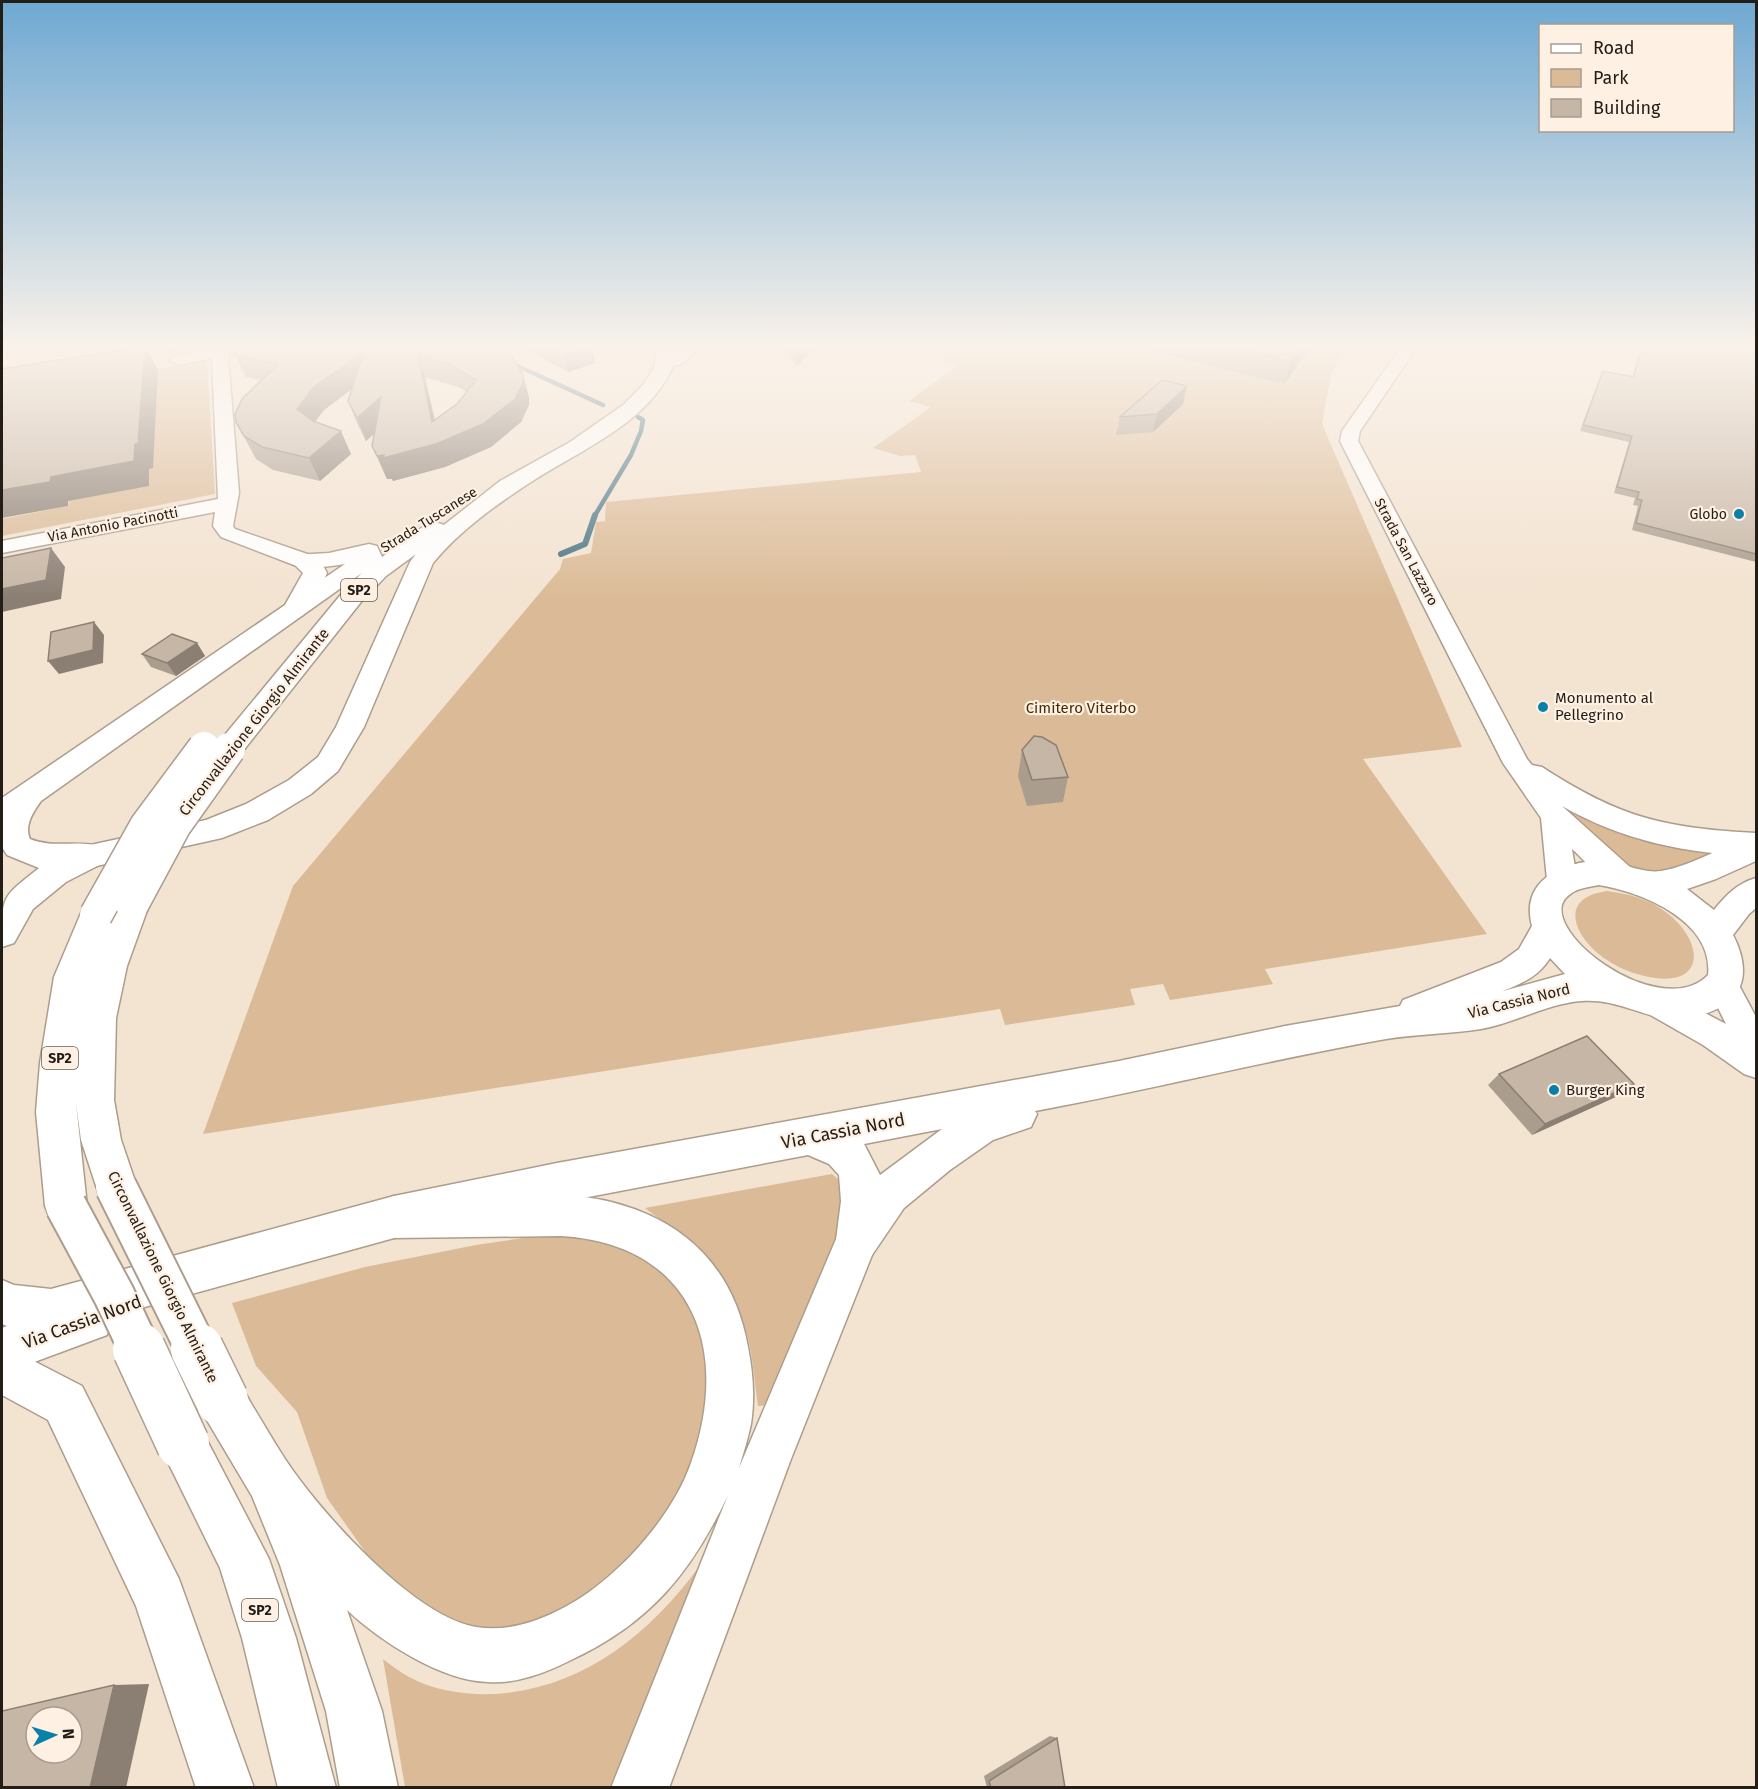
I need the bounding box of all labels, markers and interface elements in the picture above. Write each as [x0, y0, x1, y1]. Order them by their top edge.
legend [1539, 24, 1734, 132]
text: Road [1593, 37, 1635, 59]
text: Park [1593, 67, 1629, 89]
text: Building [1593, 97, 1661, 119]
street label: Strada Tuscanese [378, 484, 480, 556]
street label: Strada San Lazzaro [1370, 495, 1442, 609]
street label: Via Antonio Pacinotti [46, 504, 180, 546]
place label: Globo [1689, 506, 1727, 523]
marker: Globo [1732, 507, 1746, 521]
road number: SP2 [341, 579, 377, 601]
street label: Circonvallazione Giorgio Almirante [175, 625, 333, 819]
place label: Monumento al Pellegrino [1555, 689, 1654, 724]
park label: Cimitero Viterbo [1026, 699, 1136, 717]
marker: Monumento al Pellegrino [1536, 700, 1550, 714]
street label: Via Cassia Nord [1466, 980, 1572, 1022]
road number: SP2 [42, 1047, 78, 1069]
place label: Burger King [1566, 1081, 1645, 1099]
marker: Burger King [1547, 1083, 1561, 1097]
street label: Via Cassia Nord [779, 1108, 907, 1154]
street label: Circonvallazione Giorgio Almirante [104, 1168, 222, 1386]
street label: Via Cassia Nord [19, 1290, 145, 1354]
road number: SP2 [242, 1599, 278, 1621]
north arrow [24, 1705, 84, 1765]
text: N [59, 1728, 78, 1740]

